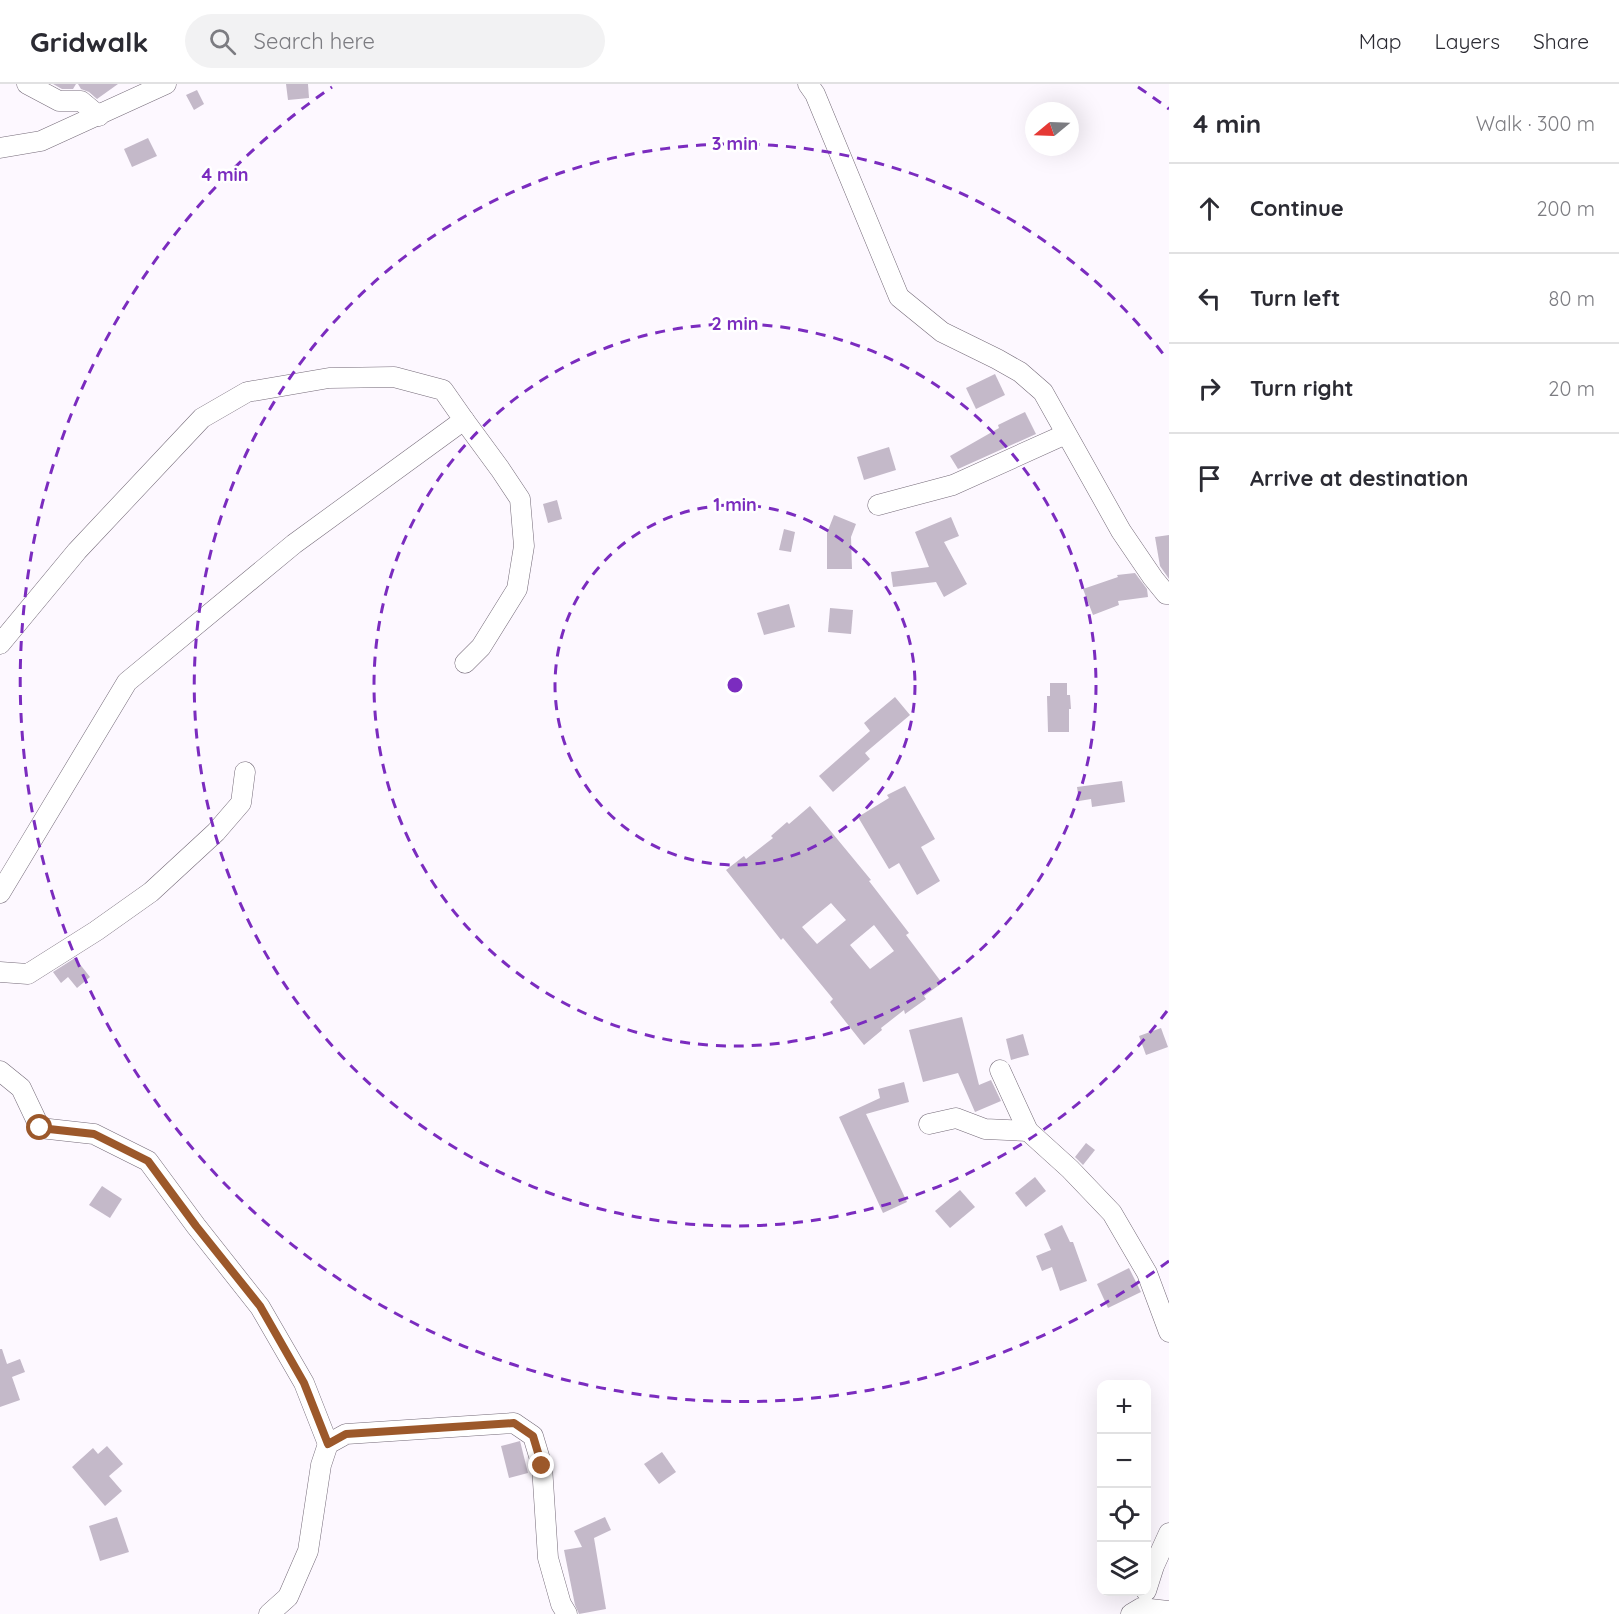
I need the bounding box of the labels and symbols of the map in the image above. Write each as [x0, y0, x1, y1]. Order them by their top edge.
north arrow [1025, 102, 1079, 156]
text: 3 min [712, 132, 758, 155]
text: 4 min [201, 163, 249, 186]
text: 2 min [712, 312, 758, 335]
text: 1 min [713, 493, 757, 516]
centre of rings [725, 675, 745, 695]
route start [26, 1114, 52, 1140]
route end [528, 1452, 554, 1478]

